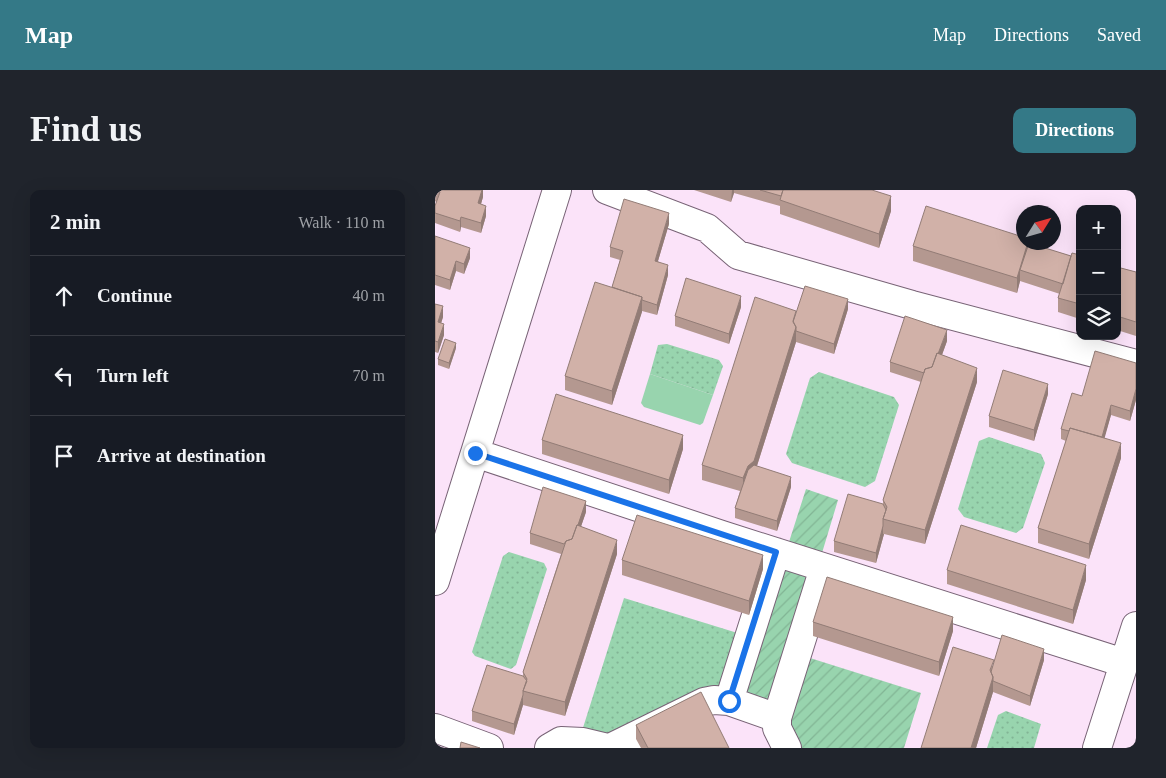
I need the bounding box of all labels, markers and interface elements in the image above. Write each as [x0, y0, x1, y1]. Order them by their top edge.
text: Map [25, 22, 73, 48]
text: Map [933, 25, 966, 45]
text: Directions [994, 25, 1069, 45]
text: Saved [1097, 25, 1141, 45]
button: Directions [1013, 108, 1136, 153]
text: Find us [30, 110, 142, 149]
north arrow [1016, 205, 1061, 250]
map controls [1076, 205, 1121, 340]
button: + [1076, 205, 1121, 250]
text: 2 min [50, 210, 101, 234]
text: Walk · 110 m [298, 214, 385, 231]
button: − [1076, 250, 1121, 295]
icon: ahead [50, 282, 78, 310]
text: Continue [97, 285, 172, 306]
text: 40 m [353, 287, 385, 304]
button: layers [1076, 295, 1121, 340]
icon: left [50, 362, 78, 390]
text: Turn left [97, 365, 169, 386]
text: 70 m [353, 367, 385, 384]
icon: arrive [50, 442, 78, 470]
route end [464, 442, 487, 465]
text: Arrive at destination [97, 445, 266, 466]
route start [718, 690, 741, 713]

